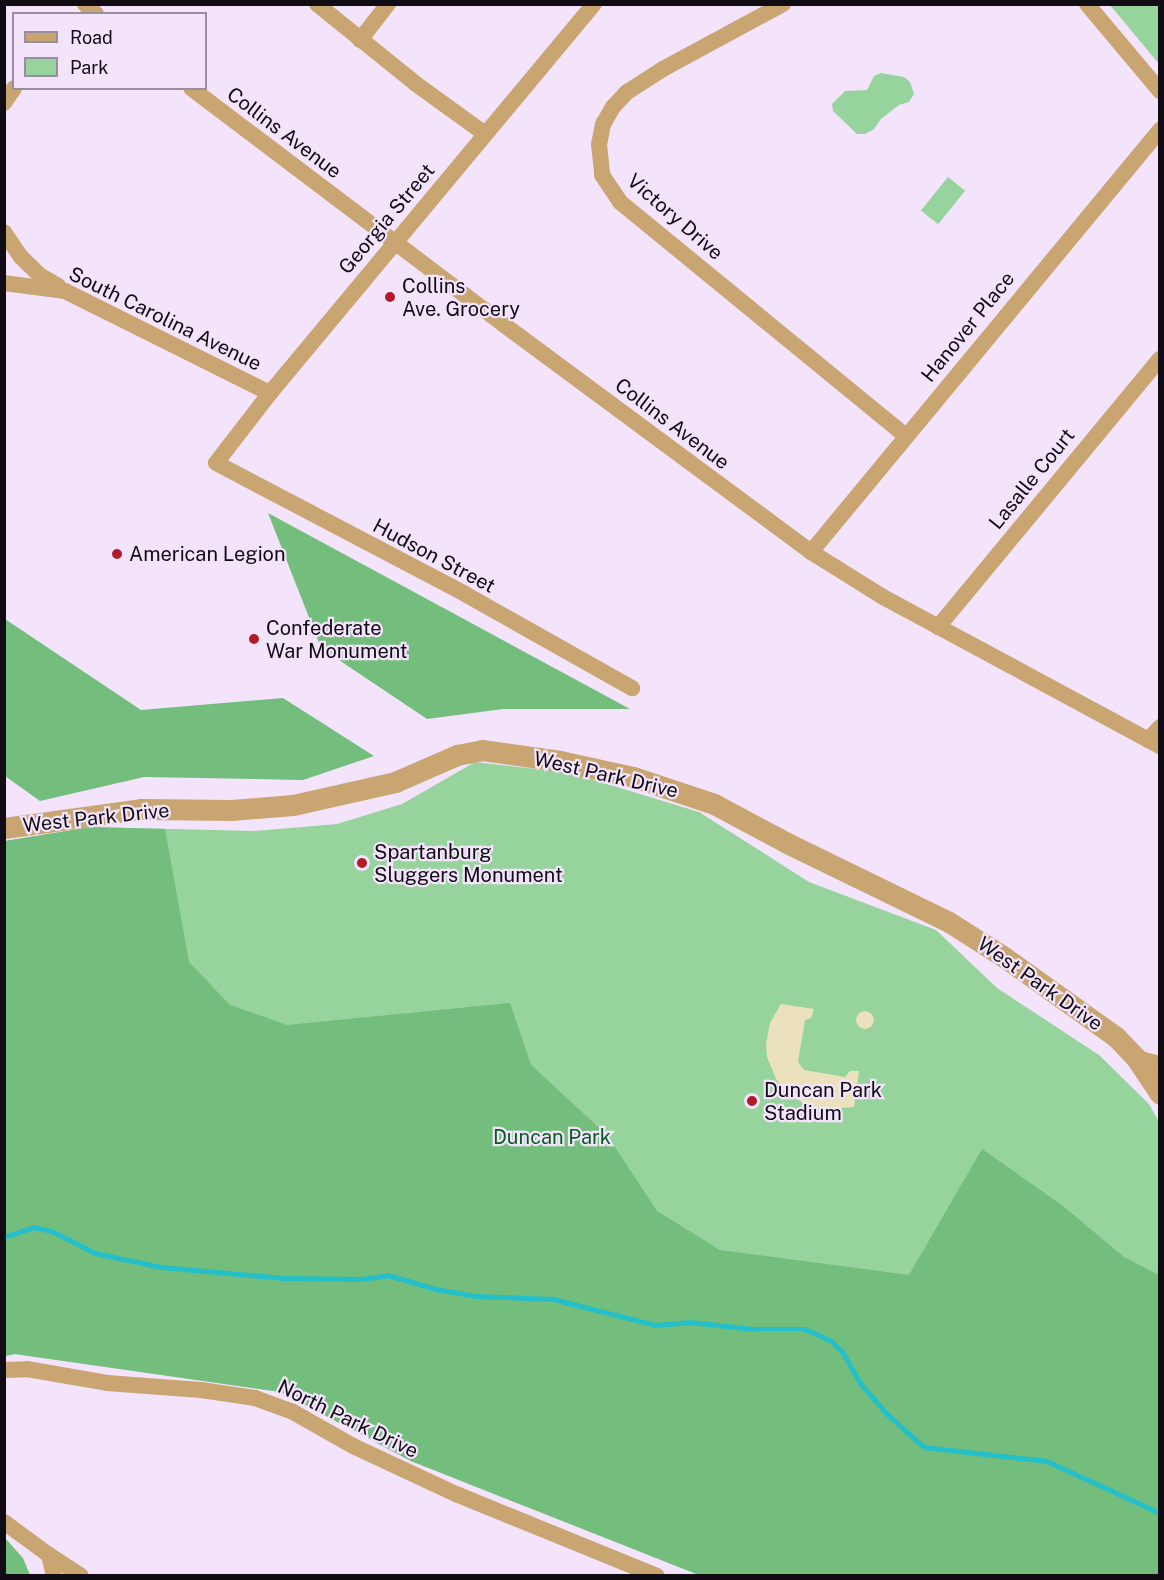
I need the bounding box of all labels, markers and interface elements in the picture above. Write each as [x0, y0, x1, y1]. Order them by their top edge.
legend [12, 12, 207, 90]
text: Road [70, 27, 113, 48]
text: Park [70, 57, 108, 78]
street label: Collins Avenue [222, 82, 346, 184]
street label: Georgia Street [334, 159, 440, 279]
street label: Victory Drive [622, 169, 728, 265]
street label: South Carolina Avenue [65, 262, 265, 376]
street label: Hanover Place [916, 267, 1020, 387]
place label: Collins Ave. Grocery [402, 274, 520, 321]
marker: Collins Ave. Grocery [383, 290, 397, 304]
street label: Collins Avenue [610, 373, 734, 475]
street label: Lasalle Court [984, 424, 1080, 534]
street label: Hudson Street [369, 514, 499, 598]
place label: American Legion [129, 542, 285, 566]
marker: American Legion [110, 547, 124, 561]
place label: Confederate War Monument [266, 616, 408, 663]
marker: Confederate War Monument [247, 632, 261, 646]
street label: West Park Drive [532, 747, 680, 803]
street label: West Park Drive [21, 798, 171, 838]
place label: Spartanburg Sluggers Monument [374, 840, 563, 887]
marker: Spartanburg Sluggers Monument [355, 856, 369, 870]
street label: West Park Drive [973, 932, 1107, 1036]
place label: Duncan Park Stadium [764, 1078, 882, 1125]
marker: Duncan Park Stadium [745, 1094, 759, 1108]
park label: Duncan Park [493, 1125, 611, 1149]
street label: North Park Drive [274, 1375, 422, 1463]

